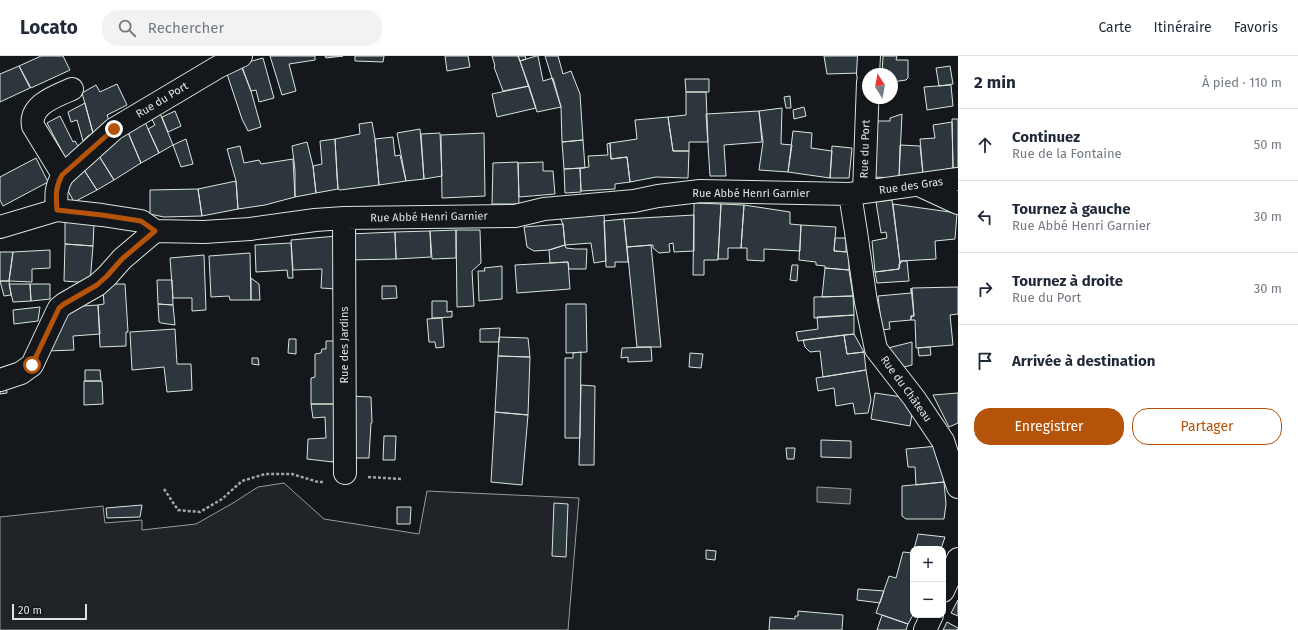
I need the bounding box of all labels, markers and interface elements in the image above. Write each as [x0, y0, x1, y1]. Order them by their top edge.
search box [102, 10, 382, 46]
text: Locato [20, 16, 78, 39]
icon: search [116, 17, 138, 39]
text: Rechercher [148, 19, 224, 37]
text: Carte [1098, 19, 1132, 36]
text: Itinéraire [1154, 19, 1212, 36]
text: Favoris [1234, 19, 1278, 36]
north arrow [862, 68, 898, 104]
text: 2 min [974, 72, 1016, 93]
text: À pied · 110 m [1202, 75, 1282, 90]
street label: Rue du Port [134, 79, 190, 121]
street label: Rue du Port [857, 119, 873, 178]
route end [105, 120, 123, 138]
text: Continuez [1012, 128, 1080, 146]
icon: ahead [974, 134, 996, 156]
text: 50 m [1254, 137, 1282, 152]
text: Rue de la Fontaine [1012, 146, 1122, 161]
street label: Rue des Gras [878, 175, 944, 197]
street label: Rue Abbé Henri Garnier [692, 187, 810, 200]
text: Tournez à gauche [1012, 200, 1131, 218]
icon: left [974, 206, 996, 228]
street label: Rue Abbé Henri Garnier [370, 209, 489, 225]
text: 30 m [1254, 209, 1282, 224]
text: Rue Abbé Henri Garnier [1012, 218, 1151, 233]
text: Tournez à droite [1012, 272, 1123, 290]
icon: right [974, 278, 996, 300]
text: 30 m [1254, 281, 1282, 296]
text: Rue du Port [1012, 290, 1081, 305]
street label: Rue des Jardins [338, 306, 351, 384]
icon: arrive [974, 350, 996, 372]
text: Arrivée à destination [1012, 352, 1155, 370]
street label: Rue du Château [878, 353, 934, 425]
route start [23, 356, 41, 374]
button: Enregistrer [974, 408, 1124, 445]
button: Partager [1132, 408, 1282, 445]
map controls [910, 546, 946, 618]
button: + [910, 546, 946, 582]
button: − [910, 582, 946, 618]
scale bar [12, 602, 87, 621]
text: 20 m [18, 604, 42, 617]

